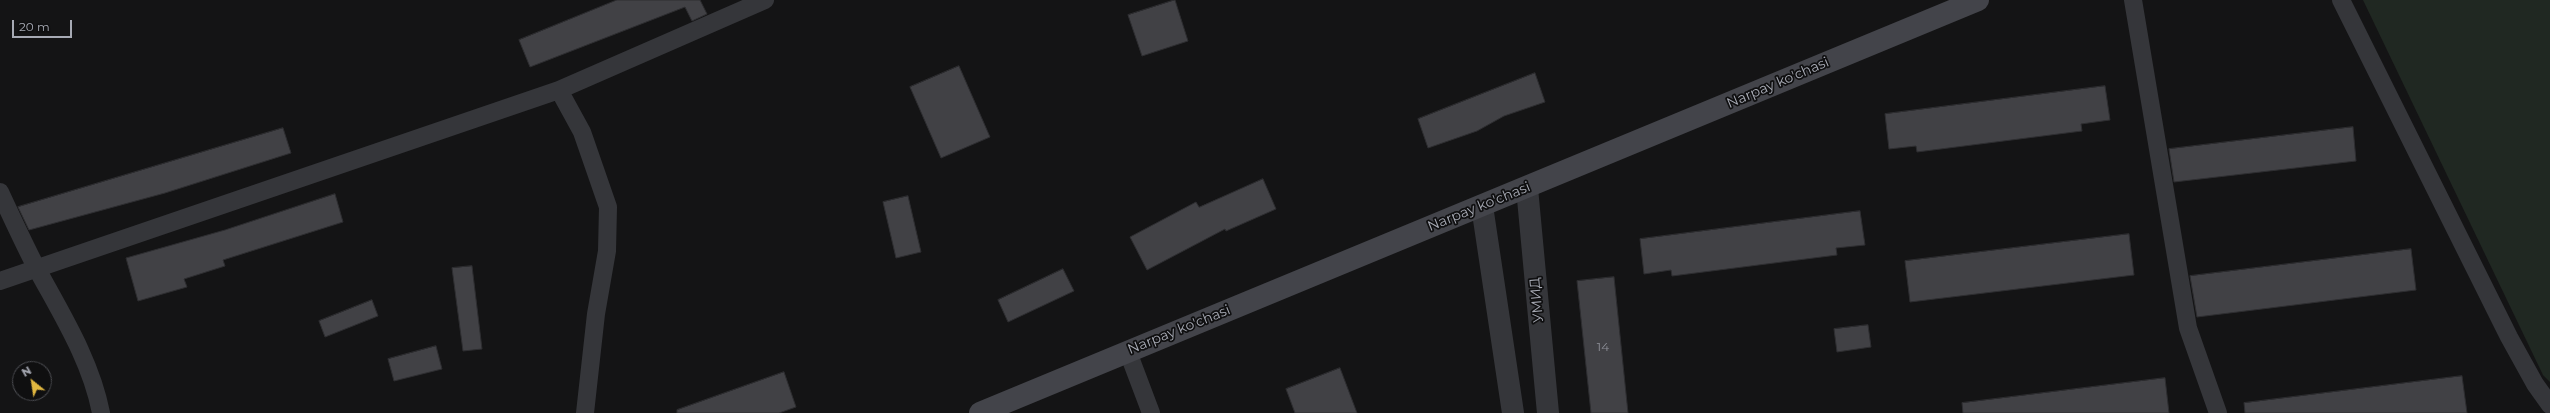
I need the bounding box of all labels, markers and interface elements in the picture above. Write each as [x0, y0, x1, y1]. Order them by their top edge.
scale bar [14, 12, 74, 38]
text: 20 m [19, 19, 50, 34]
street label: Narpay ko'chasi [1724, 54, 1832, 112]
street label: Narpay ko'chasi [1425, 179, 1533, 235]
street label: УМИД [1527, 277, 1547, 323]
street label: Narpay ko'chasi [1125, 302, 1233, 358]
house number: 14 [1597, 340, 1609, 354]
north arrow [12, 361, 52, 401]
text: N [19, 363, 34, 380]

